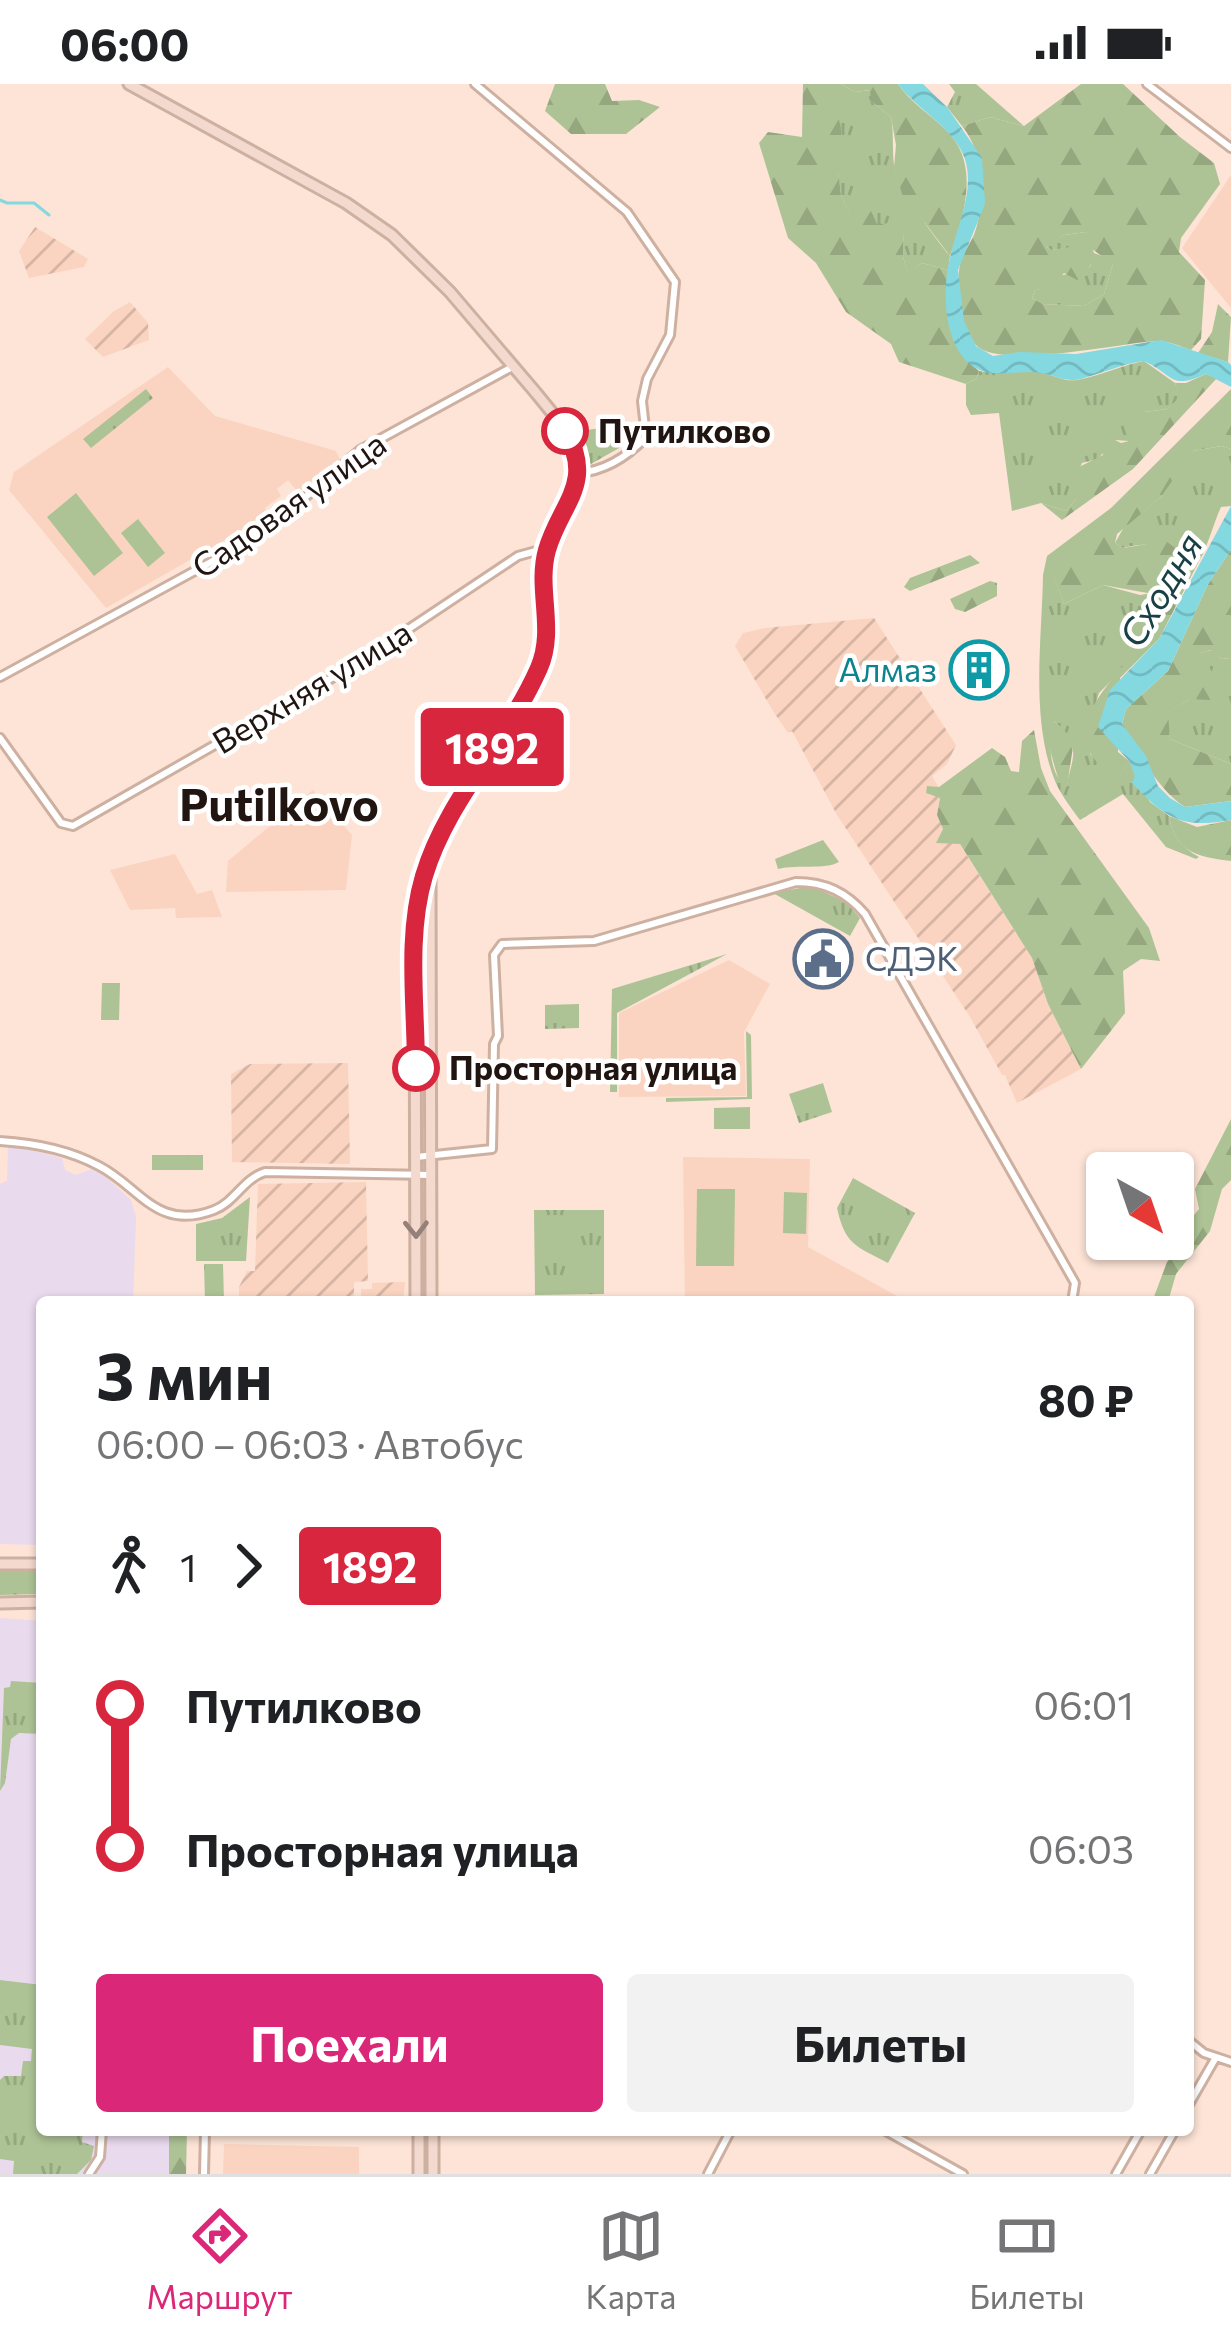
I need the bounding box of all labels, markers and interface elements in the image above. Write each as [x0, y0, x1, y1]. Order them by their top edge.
text: 06:00 [60, 15, 189, 70]
marker: Путилково [543, 409, 587, 453]
place label: Путилково [598, 409, 771, 450]
street label: Садовая улица [183, 422, 393, 586]
water label: Сходня [1108, 524, 1210, 654]
street label: Верхняя улица [204, 610, 418, 761]
building icon: Алмаз [948, 639, 1010, 701]
place label: Алмаз [839, 648, 937, 689]
line badge: 1892 [408, 708, 576, 786]
text: 1892 [445, 721, 539, 773]
district label: Putilkovo [179, 775, 379, 830]
public building icon: СДЭК [792, 928, 854, 990]
place label: СДЭК [865, 937, 958, 978]
marker: Просторная улица [394, 1046, 438, 1090]
place label: Просторная улица [449, 1046, 737, 1087]
north arrow [1086, 1152, 1194, 1260]
map controls [1086, 1152, 1194, 1260]
one-way arrow [403, 1221, 429, 1239]
text: 3 мин [96, 1333, 273, 1414]
text: 80 ₽ [1038, 1371, 1134, 1426]
text: 06:00 – 06:03 · Автобус [96, 1419, 524, 1467]
icon: walk [96, 1533, 162, 1599]
icon: forward [215, 1533, 281, 1599]
text: 1892 [323, 1540, 417, 1592]
text: 1 [180, 1542, 197, 1590]
text: Путилково [186, 1677, 422, 1732]
text: 06:01 [1034, 1680, 1134, 1728]
text: Просторная улица [186, 1821, 579, 1876]
text: 06:03 [1028, 1824, 1134, 1872]
button: Поехали [96, 1974, 603, 2112]
button: Билеты [627, 1974, 1134, 2112]
tab: Маршрут [146, 2203, 293, 2316]
tab: Карта [586, 2203, 676, 2316]
tab: Билеты [969, 2203, 1085, 2316]

